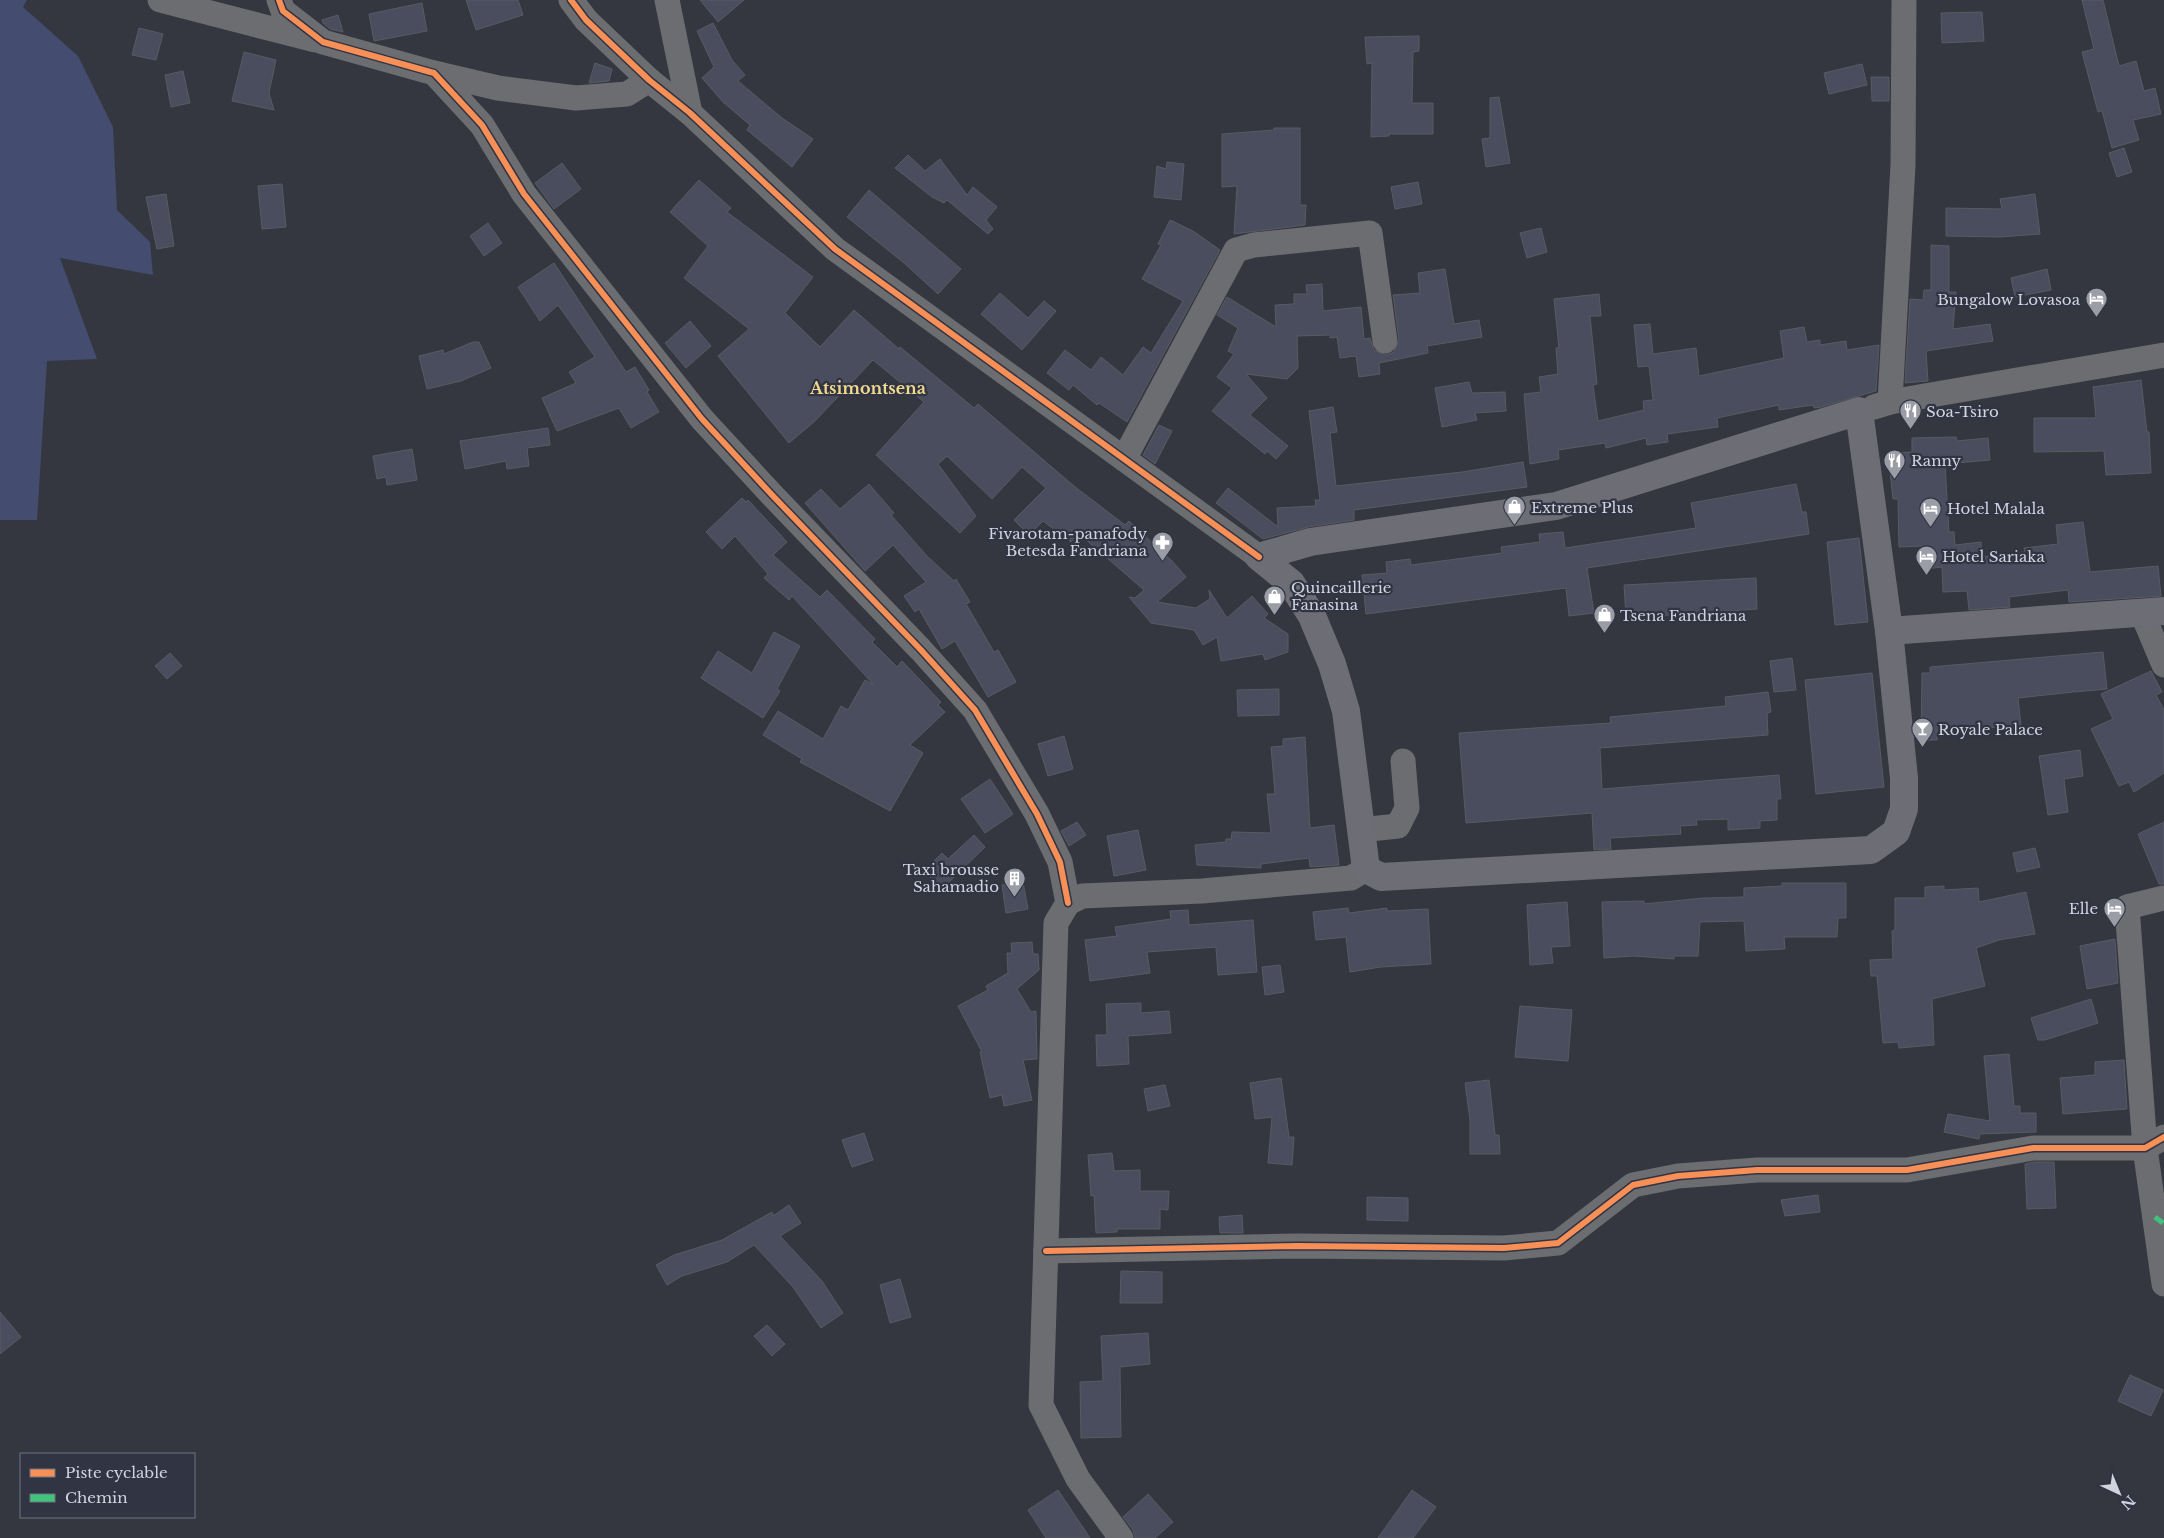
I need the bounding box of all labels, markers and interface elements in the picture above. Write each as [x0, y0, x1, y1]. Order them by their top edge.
hotel icon: Bungalow Lovasoa [2084, 287, 2108, 318]
place label: Bungalow Lovasoa [1937, 290, 2081, 309]
district label: Atsimontsena [809, 378, 926, 398]
restaurant icon: Soa-Tsiro [1898, 399, 1922, 430]
place label: Soa-Tsiro [1926, 402, 1999, 421]
restaurant icon: Ranny [1883, 448, 1907, 479]
place label: Ranny [1911, 451, 1962, 470]
shop icon: Extreme Plus [1503, 495, 1527, 526]
hotel icon: Hotel Malala [1919, 496, 1943, 527]
place label: Extreme Plus [1531, 498, 1634, 517]
place label: Hotel Malala [1947, 499, 2045, 518]
place label: Fivarotam-panafody Betesda Fandriana [988, 524, 1148, 560]
pharmacy icon: Fivarotam-panafody Betesda Fandriana [1151, 530, 1175, 561]
hotel icon: Hotel Sariaka [1914, 544, 1938, 575]
place label: Hotel Sariaka [1942, 547, 2046, 566]
place label: Quincaillerie Fanasina [1291, 578, 1391, 614]
shop icon: Quincaillerie Fanasina [1263, 584, 1287, 615]
shop icon: Tsena Fandriana [1592, 603, 1616, 634]
place label: Tsena Fandriana [1620, 606, 1747, 625]
bar icon: Royale Palace [1910, 717, 1934, 748]
place label: Royale Palace [1938, 720, 2043, 739]
place label: Taxi brousse Sahamadio [903, 860, 999, 896]
building icon: Taxi brousse Sahamadio [1003, 866, 1027, 897]
hotel icon: Elle [2102, 896, 2126, 927]
place label: Elle [2069, 899, 2098, 918]
legend [20, 1453, 195, 1518]
text: Piste cyclable [65, 1463, 168, 1482]
north arrow [2094, 1468, 2144, 1518]
text: Chemin [65, 1488, 128, 1507]
text: N [2117, 1491, 2139, 1513]

